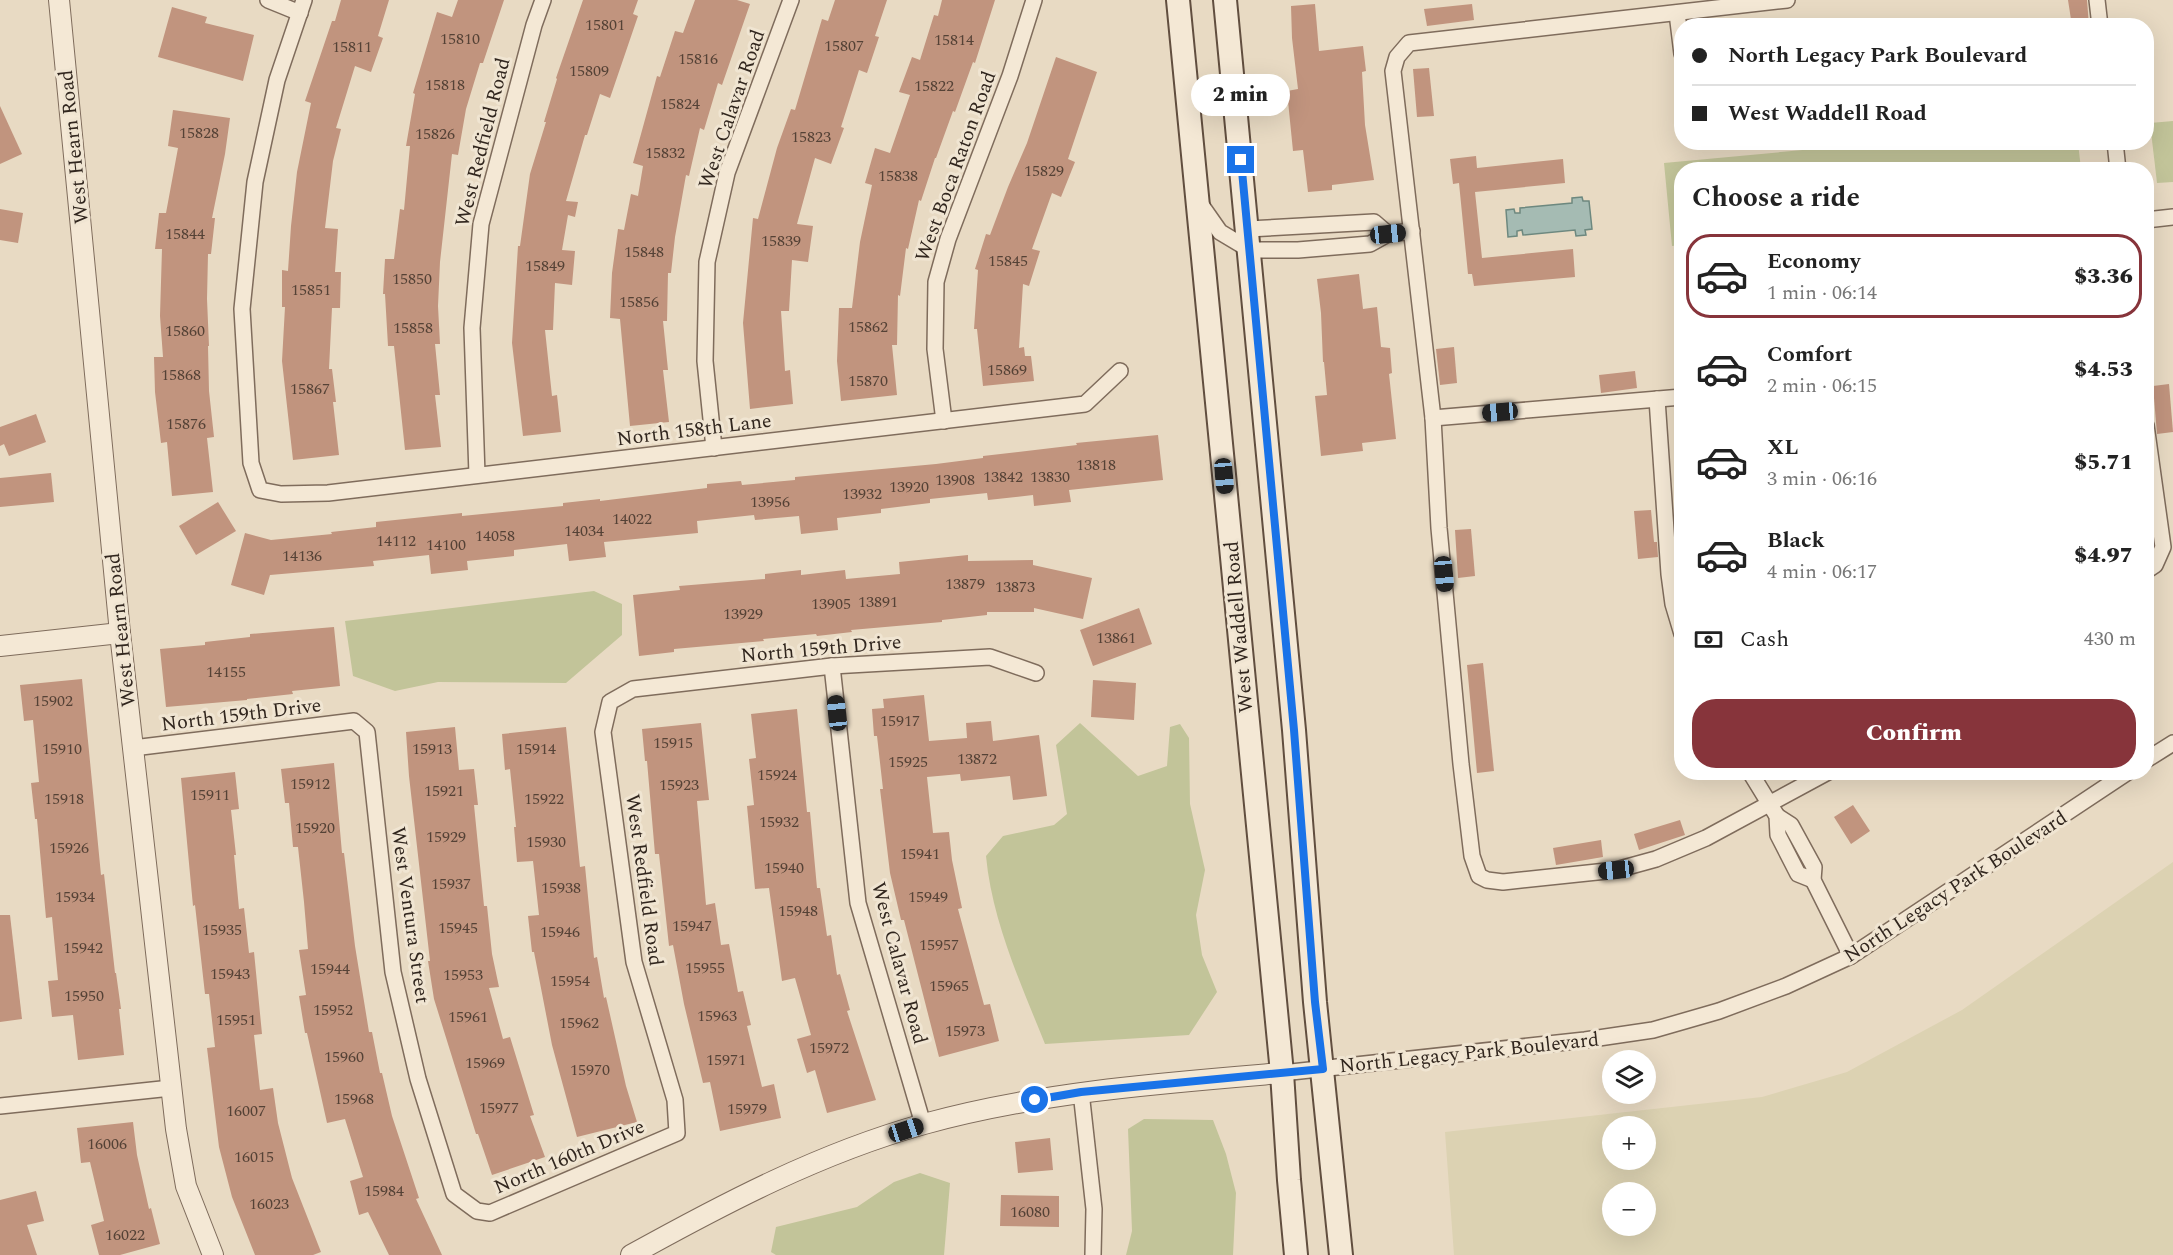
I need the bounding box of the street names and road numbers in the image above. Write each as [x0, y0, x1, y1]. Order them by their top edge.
street label: West Calavar Road [691, 26, 773, 193]
street label: West Redfield Road [447, 54, 519, 230]
street label: West Boca Raton Road [907, 67, 1004, 266]
street label: West Hearn Road [51, 68, 97, 225]
street label: North 158th Lane [615, 406, 773, 454]
street label: West Waddell Road [1217, 540, 1261, 714]
street label: West Hearn Road [98, 551, 144, 708]
street label: North 159th Drive [740, 627, 903, 671]
street label: North 159th Drive [159, 690, 323, 740]
street label: West Redfield Road [617, 792, 671, 968]
street label: North Legacy Park Boulevard [1838, 803, 2073, 971]
street label: West Ventura Street [383, 825, 437, 1005]
street label: West Calavar Road [863, 879, 935, 1048]
street label: North Legacy Park Boulevard [1338, 1024, 1601, 1082]
street label: North 160th Drive [489, 1112, 649, 1202]

